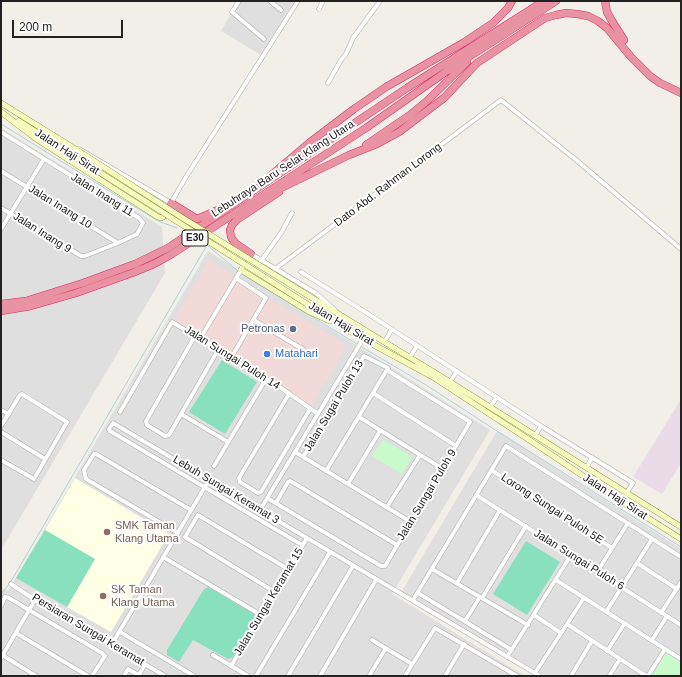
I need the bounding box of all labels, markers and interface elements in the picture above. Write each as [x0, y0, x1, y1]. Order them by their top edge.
scale bar [14, 12, 125, 38]
text: 200 m [19, 20, 52, 34]
street label: Lebuhraya Baru Selat Klang Utara [209, 118, 357, 220]
street label: Jalan Haji Sirat [32, 126, 102, 178]
street label: Dato Abd. Rahman Lorong [332, 140, 444, 230]
street label: Jalan Inang 11 [68, 170, 136, 220]
street label: Jalan Inang 10 [26, 182, 94, 232]
street label: Jalan Inang 9 [10, 210, 74, 256]
road number: E30 [182, 230, 208, 246]
street label: Jalan Haji Sirat [306, 299, 376, 349]
place label: Petronas [241, 322, 285, 336]
street label: Jalan Sungai Puloh 14 [182, 323, 282, 393]
marker: Petronas [288, 324, 298, 334]
place label: Matahari [275, 347, 318, 361]
marker: Matahari [262, 349, 272, 359]
street label: Jalan Sugai Puloh 13 [302, 358, 366, 454]
street label: Jalan Sungai Puloh 9 [395, 447, 459, 543]
street label: Lebuh Sungai Keramat 3 [170, 453, 282, 527]
street label: Lorong Sungai Puloh 5E [498, 471, 606, 547]
street label: Jalan Haji Sirat [580, 471, 650, 523]
place label: SMK Taman Klang Utama [115, 519, 179, 545]
marker: SMK Taman Klang Utama [102, 527, 112, 537]
street label: Jalan Sungai Puloh 6 [531, 527, 627, 593]
street label: Jalan Sungai Keramat 15 [232, 546, 306, 658]
place label: SK Taman Klang Utama [111, 583, 175, 609]
street label: Persiaran Sungai Keramat [29, 591, 147, 669]
marker: SK Taman Klang Utama [98, 591, 108, 601]

